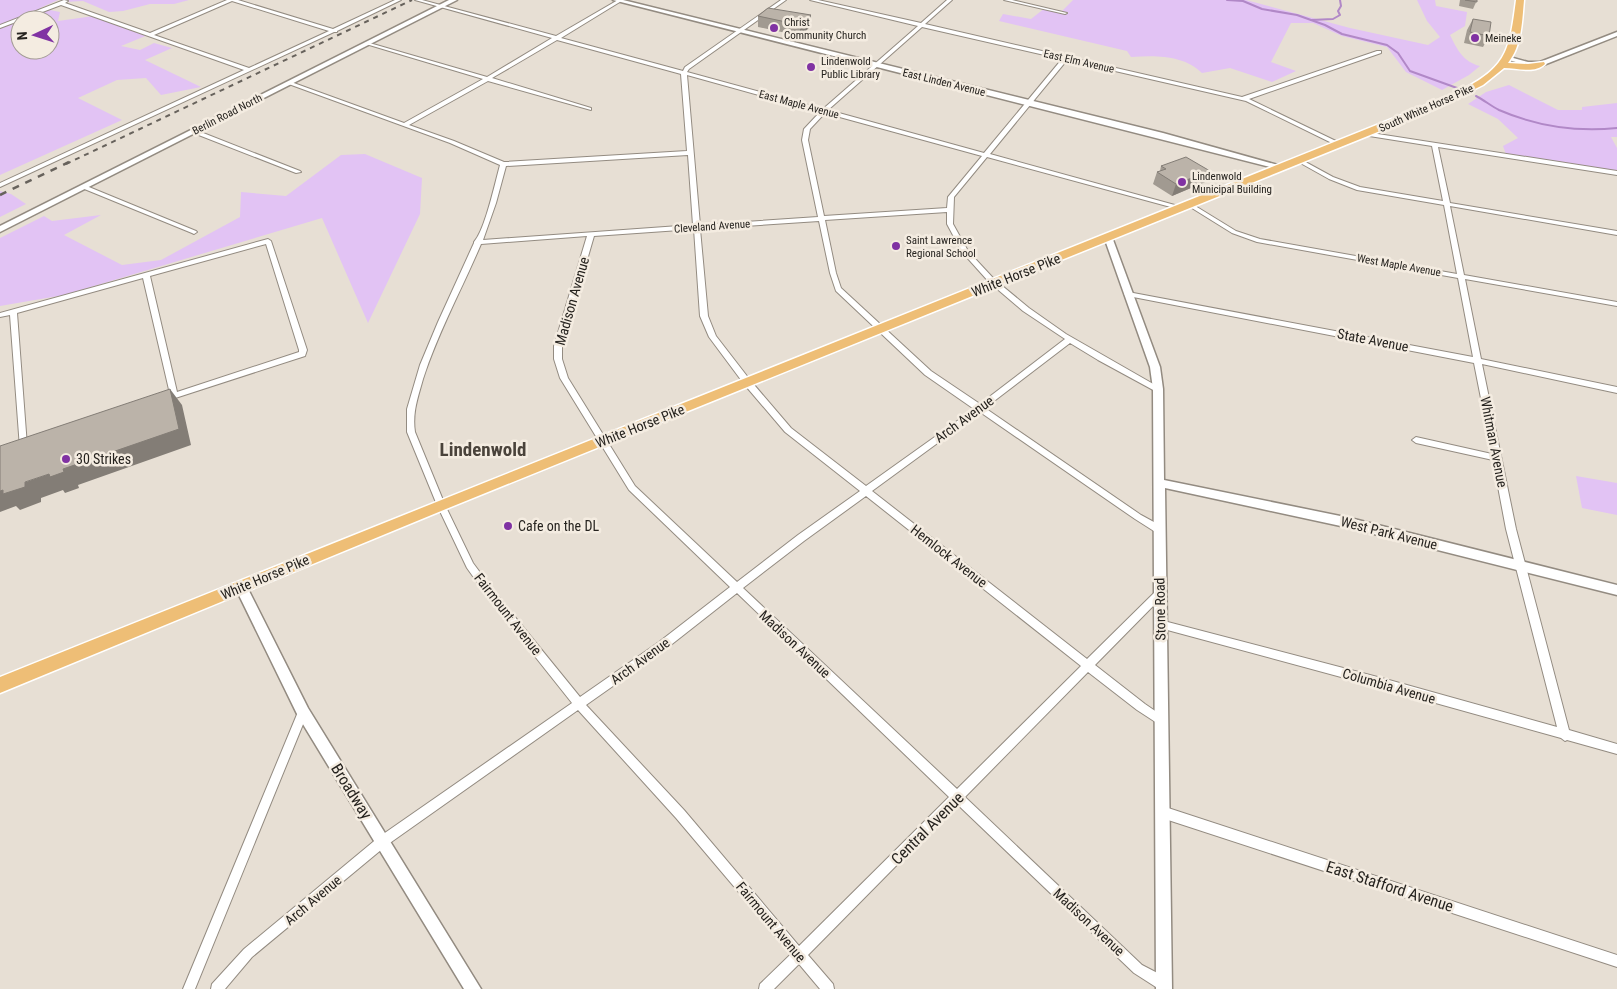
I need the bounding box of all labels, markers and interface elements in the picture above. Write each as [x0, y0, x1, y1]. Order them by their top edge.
north arrow [10, 10, 60, 60]
place label: Christ Community Church [784, 16, 866, 42]
marker: Christ Community Church [768, 22, 780, 34]
text: N [14, 31, 30, 41]
marker: Meineke [1469, 32, 1481, 44]
place label: Meineke [1485, 32, 1521, 45]
street label: East Elm Avenue [1042, 47, 1115, 76]
place label: Lindenwold Public Library [821, 55, 881, 81]
marker: Lindenwold Public Library [805, 61, 817, 73]
street label: East Linden Avenue [901, 66, 987, 99]
street label: South White Horse Pike [1377, 82, 1475, 135]
street label: East Maple Avenue [757, 88, 840, 121]
street label: Berlin Road North [190, 91, 264, 138]
place label: Lindenwold Municipal Building [1192, 170, 1272, 196]
marker: Lindenwold Municipal Building [1176, 176, 1188, 188]
street label: Cleveland Avenue [673, 217, 751, 236]
place label: Saint Lawrence Regional School [906, 234, 976, 260]
marker: Saint Lawrence Regional School [890, 240, 902, 252]
street label: White Horse Pike [969, 250, 1063, 300]
street label: West Maple Avenue [1356, 252, 1442, 279]
street label: Madison Avenue [552, 255, 592, 347]
street label: State Avenue [1336, 325, 1410, 355]
street label: Arch Avenue [931, 392, 997, 446]
street label: Whitman Avenue [1477, 395, 1511, 489]
street label: White Horse Pike [593, 401, 687, 451]
district label: Lindenwold [440, 438, 526, 461]
place label: 30 Strikes [76, 451, 131, 467]
marker: 30 Strikes [60, 453, 72, 465]
street label: West Park Avenue [1339, 513, 1439, 553]
place label: Cafe on the DL [518, 518, 599, 534]
marker: Cafe on the DL [502, 520, 514, 532]
street label: Hemlock Avenue [908, 521, 991, 591]
street label: White Horse Pike [218, 551, 312, 603]
street label: Fairmount Avenue [471, 570, 545, 658]
street label: Stone Road [1151, 577, 1169, 641]
street label: Madison Avenue [756, 607, 834, 681]
street label: Arch Avenue [607, 634, 673, 688]
street label: Columbia Avenue [1341, 665, 1438, 707]
street label: Broadway [327, 760, 376, 823]
street label: Central Avenue [887, 788, 968, 869]
street label: East Stafford Avenue [1324, 857, 1456, 916]
street label: Arch Avenue [281, 871, 345, 928]
street label: Fairmount Avenue [733, 879, 809, 966]
street label: Madison Avenue [1050, 885, 1128, 959]

